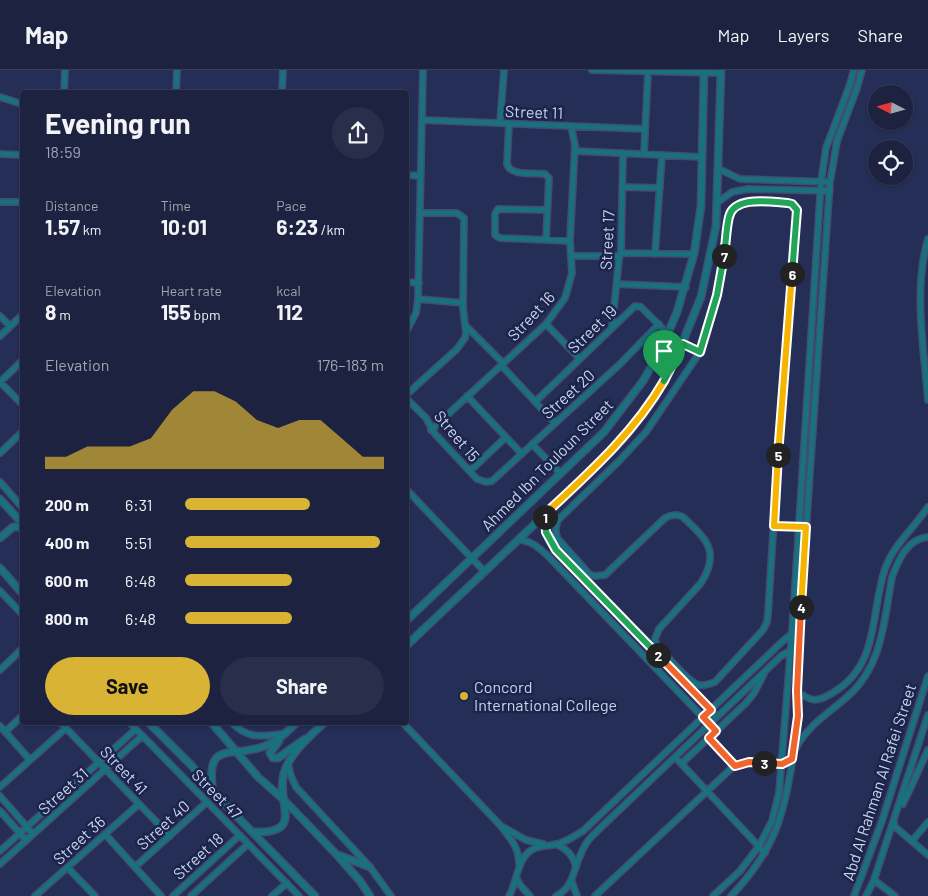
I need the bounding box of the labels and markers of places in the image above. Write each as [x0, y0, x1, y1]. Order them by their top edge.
pin: 7 [712, 244, 736, 268]
pin: 6 [780, 262, 804, 286]
pin [643, 330, 685, 381]
pin: 5 [766, 442, 790, 468]
pin: 1 [532, 504, 558, 530]
pin: 4 [788, 594, 814, 620]
pin: 2 [646, 642, 670, 668]
place label: Concord International College [474, 677, 617, 714]
marker: Concord International College [458, 690, 470, 702]
pin: 3 [752, 750, 776, 776]

